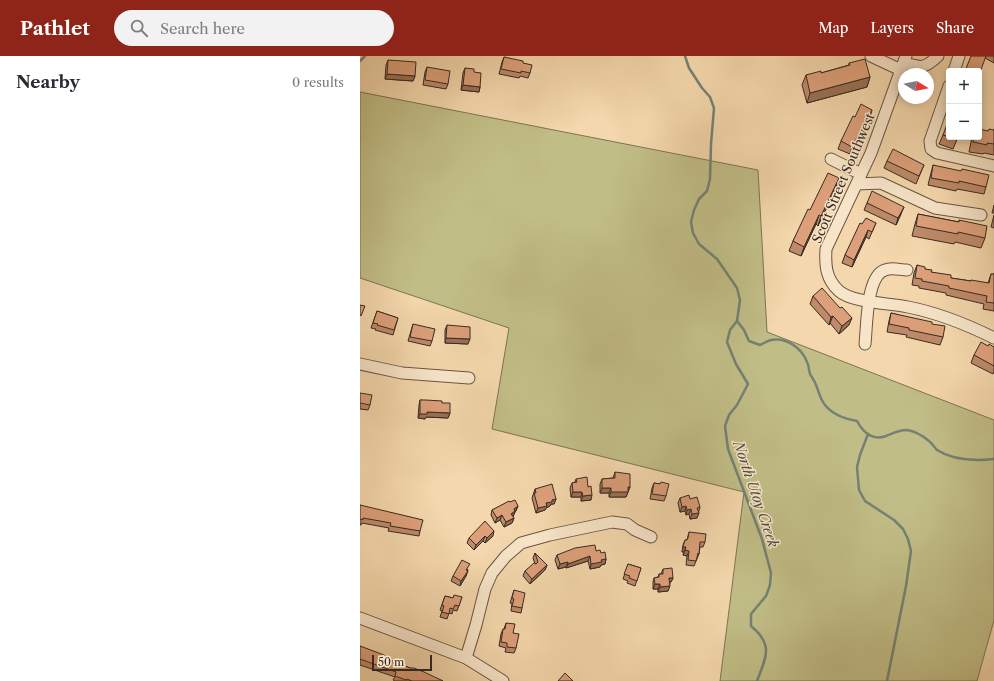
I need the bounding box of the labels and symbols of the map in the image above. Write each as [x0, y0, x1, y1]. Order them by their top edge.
north arrow [898, 68, 934, 104]
street label: Scott Street Southwest [808, 110, 878, 245]
water label: North Utoy Creek [729, 437, 783, 550]
scale bar [372, 653, 432, 672]

